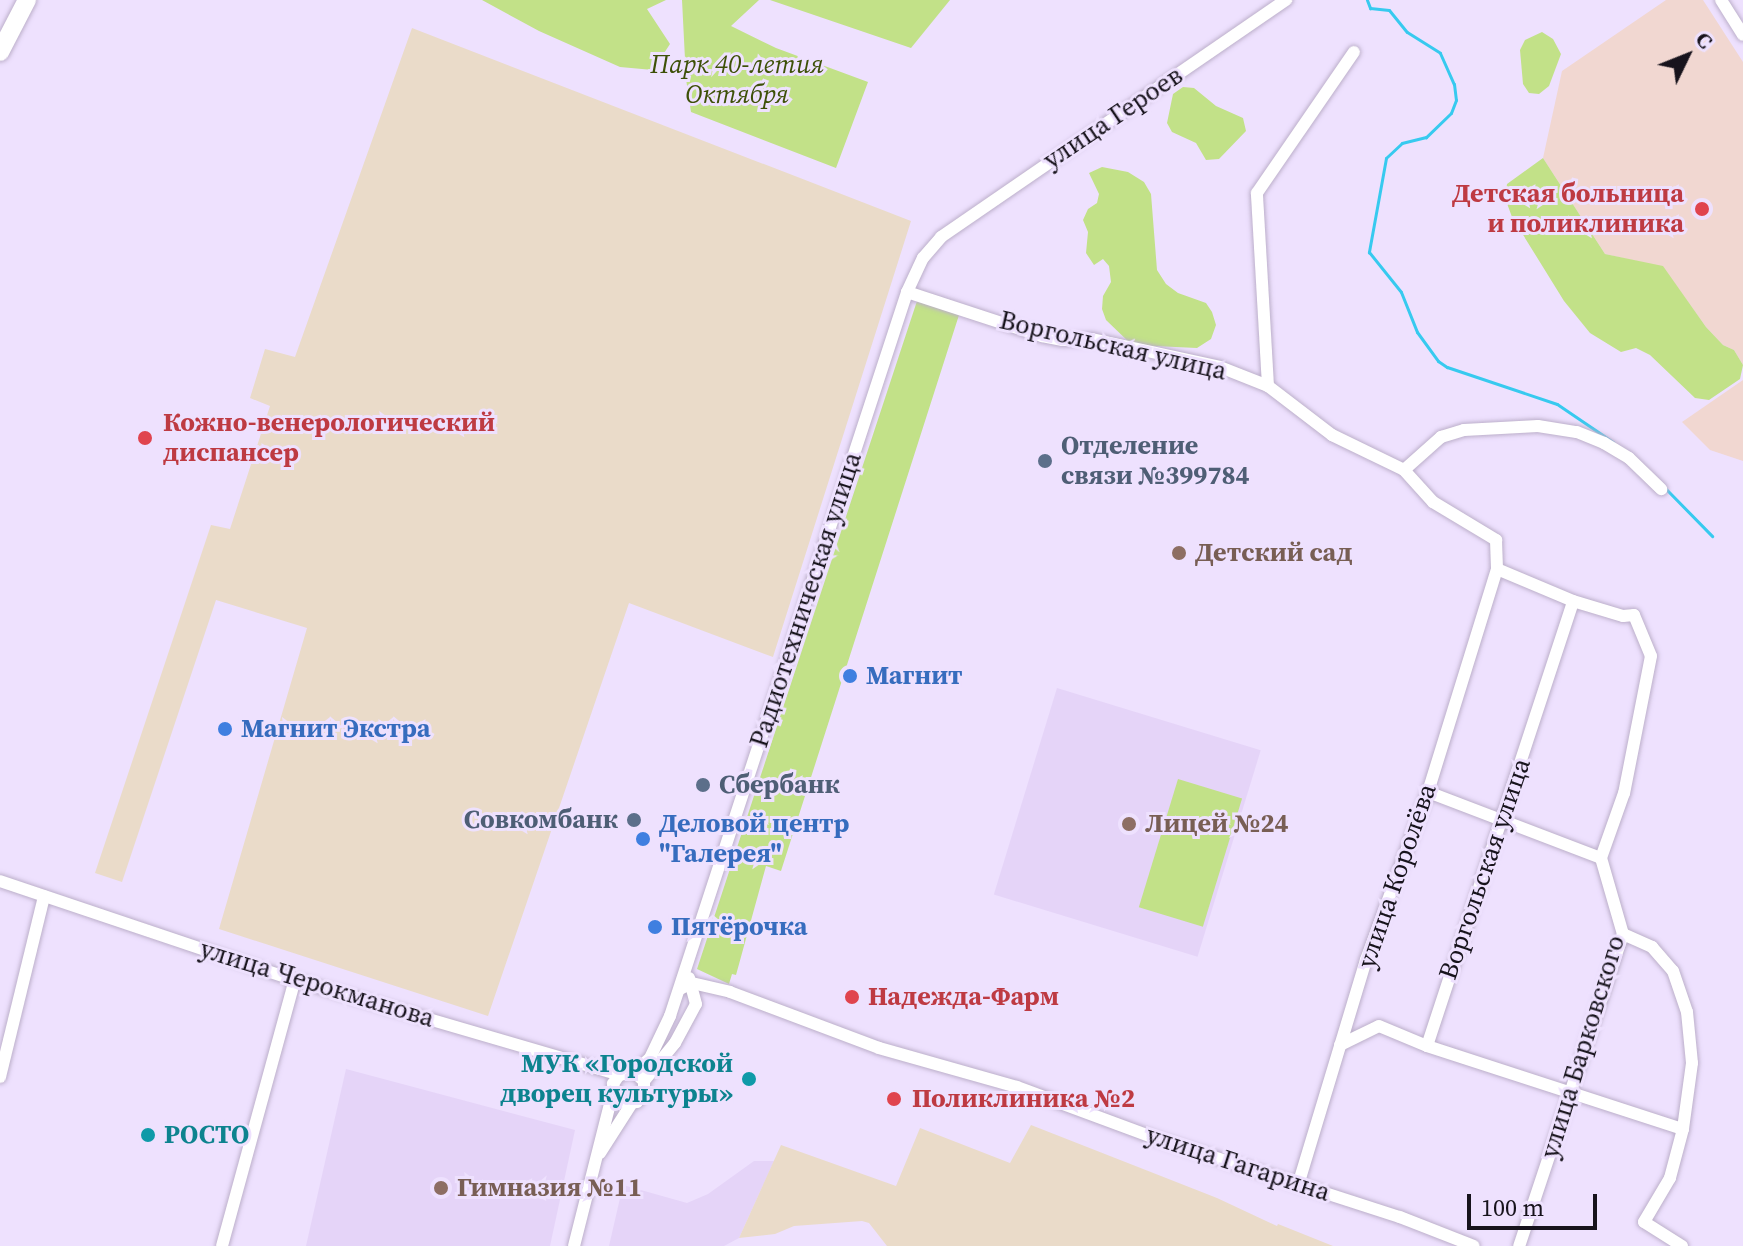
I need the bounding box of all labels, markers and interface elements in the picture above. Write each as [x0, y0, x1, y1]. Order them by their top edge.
north arrow [1647, 16, 1727, 96]
text: С [1689, 24, 1720, 55]
park label: Парк 40-летия Октября [650, 49, 824, 110]
street label: улица Героев [1037, 60, 1189, 176]
place label: Детская больница и поликлиника [1452, 178, 1684, 240]
marker: Детская больница и поликлиника [1691, 198, 1713, 220]
street label: Воргольская улица [996, 305, 1230, 387]
place label: Кожно-венерологический диспансер [163, 407, 495, 468]
marker: Кожно-венерологический диспансер [134, 427, 156, 449]
place label: Отделение связи №399784 [1061, 430, 1250, 492]
street label: Радиотехническая улица [744, 449, 868, 751]
marker: Отделение связи №399784 [1036, 452, 1054, 470]
place label: Детский сад [1195, 537, 1353, 569]
marker: Детский сад [1170, 544, 1188, 562]
place label: Магнит [866, 660, 963, 692]
marker: Магнит [841, 667, 859, 685]
place label: Магнит Экстра [241, 713, 431, 745]
marker: Магнит Экстра [216, 720, 234, 738]
street label: Воргольская улица [1432, 754, 1538, 984]
place label: Сбербанк [719, 769, 840, 801]
marker: Сбербанк [694, 776, 712, 794]
street label: улица Королёва [1351, 780, 1443, 972]
place label: Совкомбанк [464, 804, 618, 836]
place label: Деловой центр "Галерея" [659, 808, 849, 870]
place label: Лицей №24 [1145, 808, 1289, 840]
marker: Совкомбанк [625, 811, 643, 829]
marker: Лицей №24 [1120, 815, 1138, 833]
marker: Деловой центр "Галерея" [634, 830, 652, 848]
place label: Пятёрочка [671, 911, 808, 943]
marker: Пятёрочка [646, 918, 664, 936]
street label: улица Барковского [1534, 932, 1632, 1162]
street label: улица Черокманова [196, 934, 438, 1034]
place label: Надежда-Фарм [868, 981, 1059, 1013]
marker: Надежда-Фарм [843, 988, 861, 1006]
place label: МУК «Городской дворец культуры» [500, 1048, 733, 1110]
marker: МУК «Городской дворец культуры» [740, 1070, 758, 1088]
place label: Поликлиника №2 [912, 1083, 1135, 1115]
marker: Поликлиника №2 [883, 1088, 905, 1110]
place label: РОСТО [164, 1119, 249, 1151]
street label: улица Гагарина [1142, 1120, 1334, 1208]
marker: РОСТО [139, 1126, 157, 1144]
place label: Гимназия №11 [457, 1172, 642, 1204]
scale bar [1471, 1178, 1601, 1228]
marker: Гимназия №11 [432, 1179, 450, 1197]
text: 100 m [1481, 1191, 1544, 1224]

